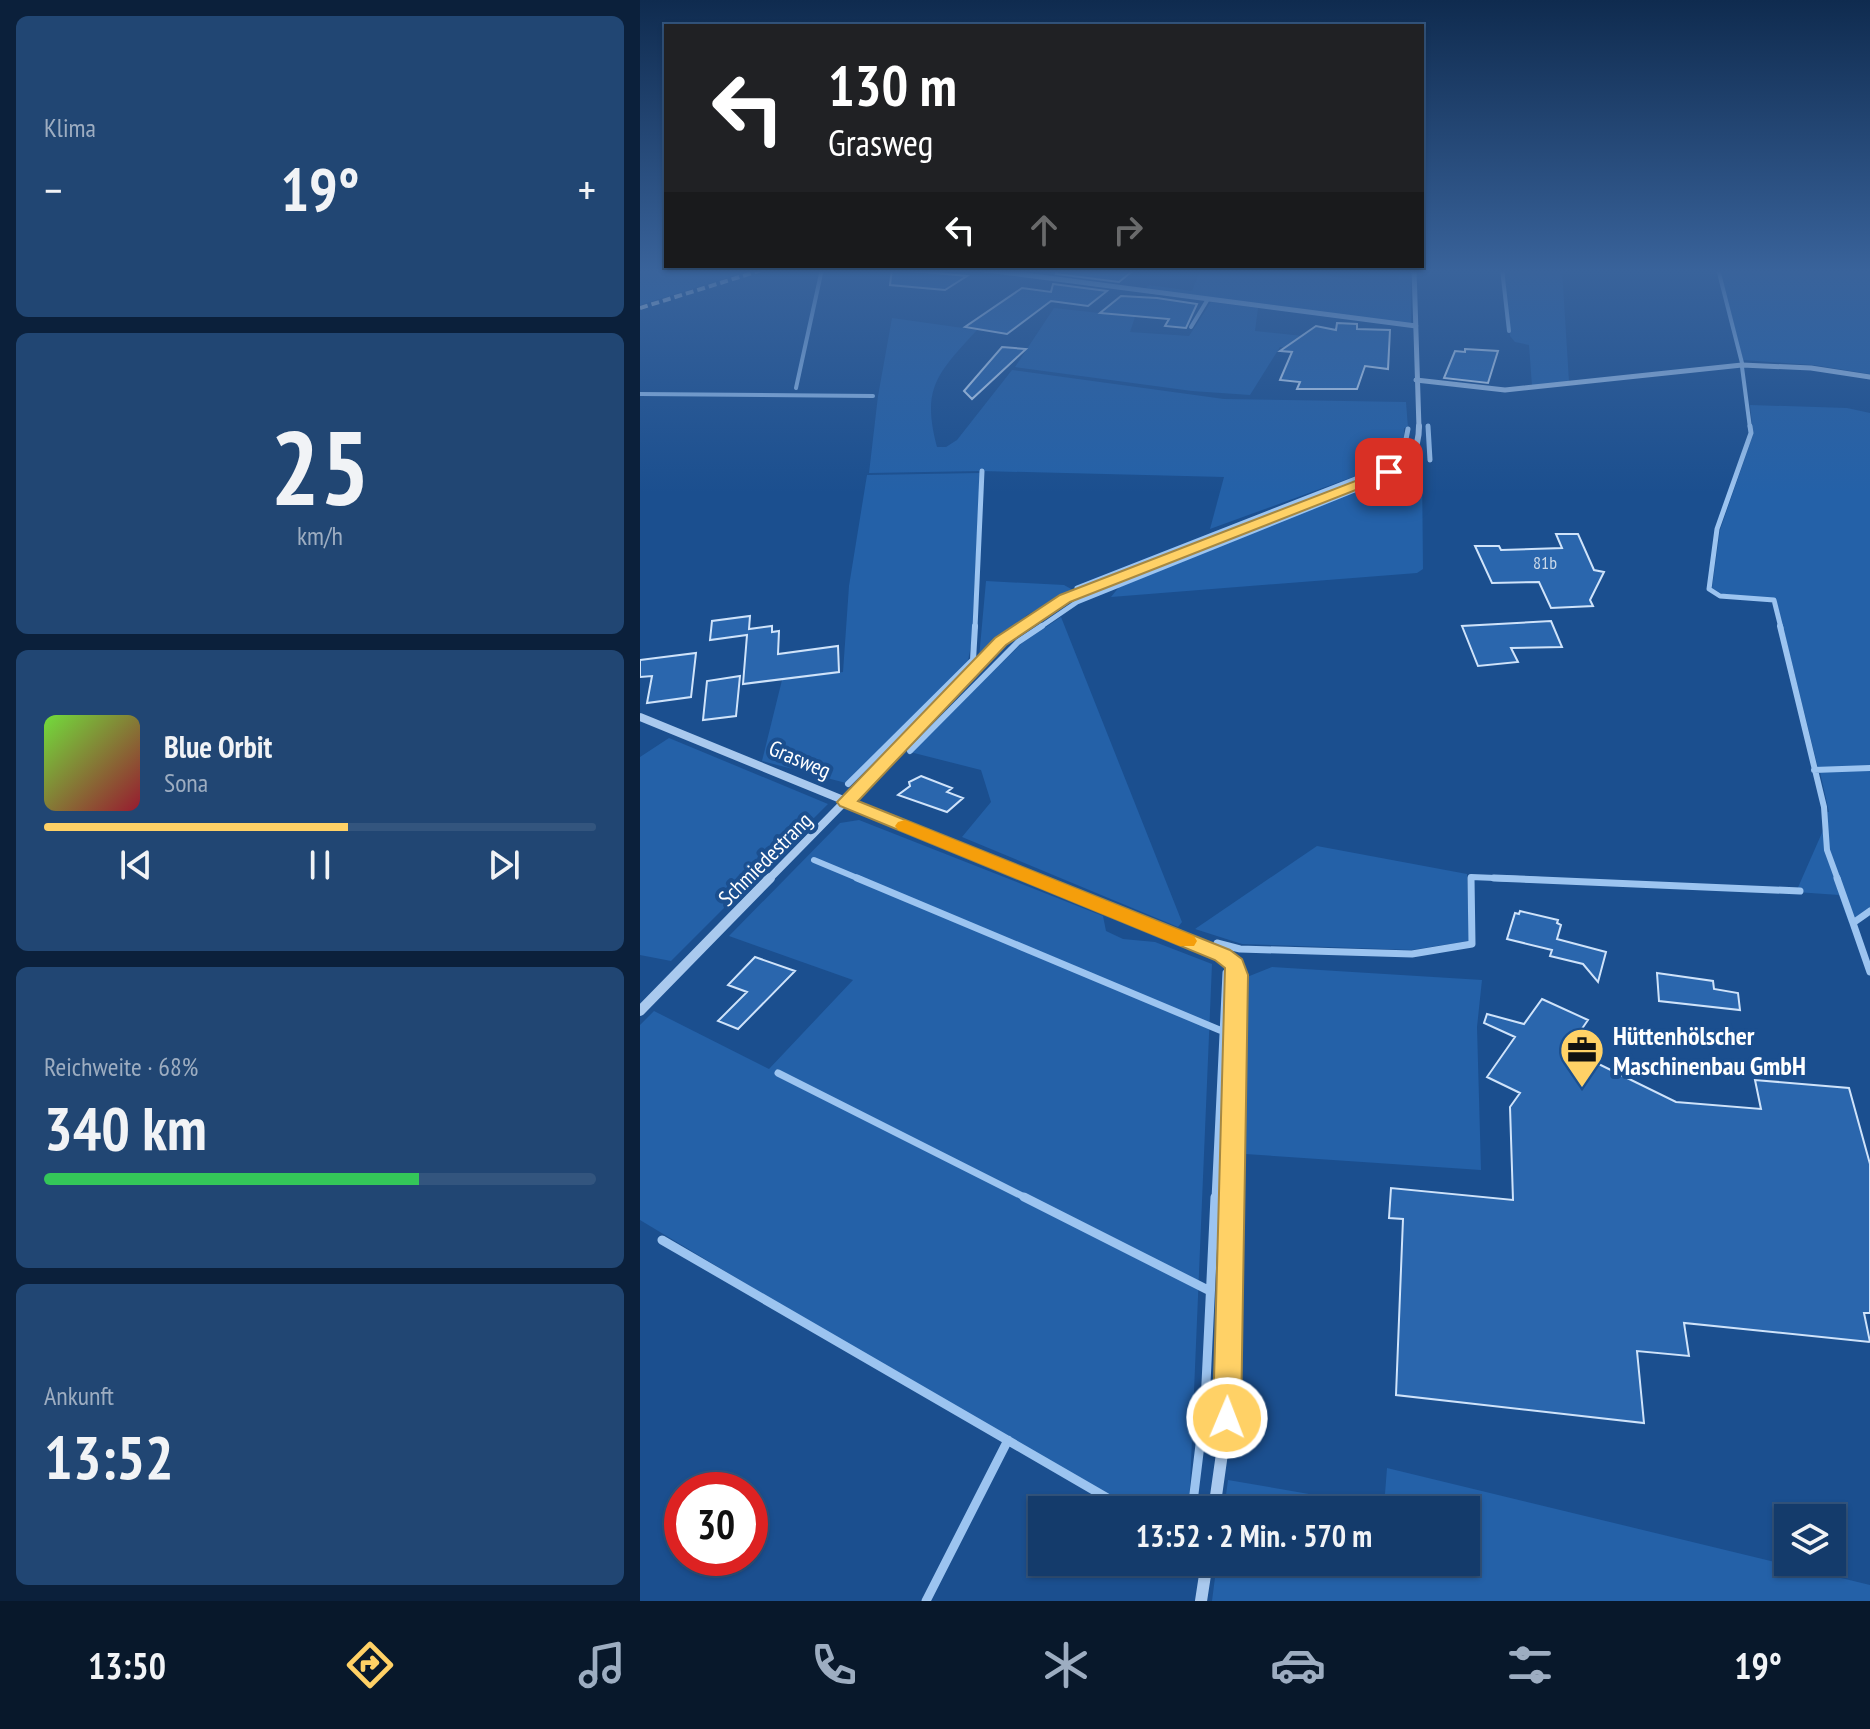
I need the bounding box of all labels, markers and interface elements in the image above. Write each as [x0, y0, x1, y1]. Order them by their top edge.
text: 130 m [828, 49, 957, 121]
icon: left [696, 56, 800, 160]
text: Klima [44, 111, 96, 144]
text: Grasweg [828, 119, 933, 166]
text: 19° [280, 150, 360, 228]
text: − [44, 161, 62, 218]
text: + [578, 161, 596, 218]
icon: left [938, 208, 982, 252]
icon: ahead [1022, 208, 1066, 252]
icon: right [1106, 208, 1150, 252]
text: 25 [270, 399, 370, 534]
pin [1355, 438, 1423, 506]
icon: arrive [1367, 450, 1411, 494]
text: km/h [297, 519, 343, 552]
house number: 81b [1533, 551, 1557, 574]
text: Blue Orbit [164, 727, 272, 766]
street label: Grasweg [765, 734, 835, 784]
text: Sona [164, 766, 208, 799]
street label: Schmiedestrang [712, 806, 818, 912]
icon: previous [114, 843, 158, 887]
icon: pause [298, 843, 342, 887]
icon: next [482, 843, 526, 887]
place label: Hüttenhölscher Maschinenbau GmbH [1613, 1019, 1806, 1082]
office icon: Hüttenhölscher Maschinenbau GmbH [1558, 1026, 1606, 1089]
text: Reichweite · 68% [44, 1050, 198, 1083]
text: 340 km [44, 1089, 207, 1167]
position arrow [1185, 1376, 1269, 1460]
text: Ankunft [44, 1379, 114, 1412]
text: 13:52 [44, 1418, 174, 1496]
speed limit sign: 30 [664, 1472, 768, 1576]
map controls [1774, 1504, 1846, 1576]
button: layers [1774, 1504, 1846, 1576]
text: 13:52 · 2 Min. · 570 m [1136, 1516, 1372, 1555]
icon: directions [342, 1637, 398, 1693]
icon: music [574, 1637, 630, 1693]
icon: phone [806, 1637, 862, 1693]
icon: climate [1038, 1637, 1094, 1693]
icon: car [1270, 1637, 1326, 1693]
icon: filters [1502, 1637, 1558, 1693]
text: 13:50 [88, 1642, 166, 1689]
text: 19° [1734, 1642, 1782, 1689]

